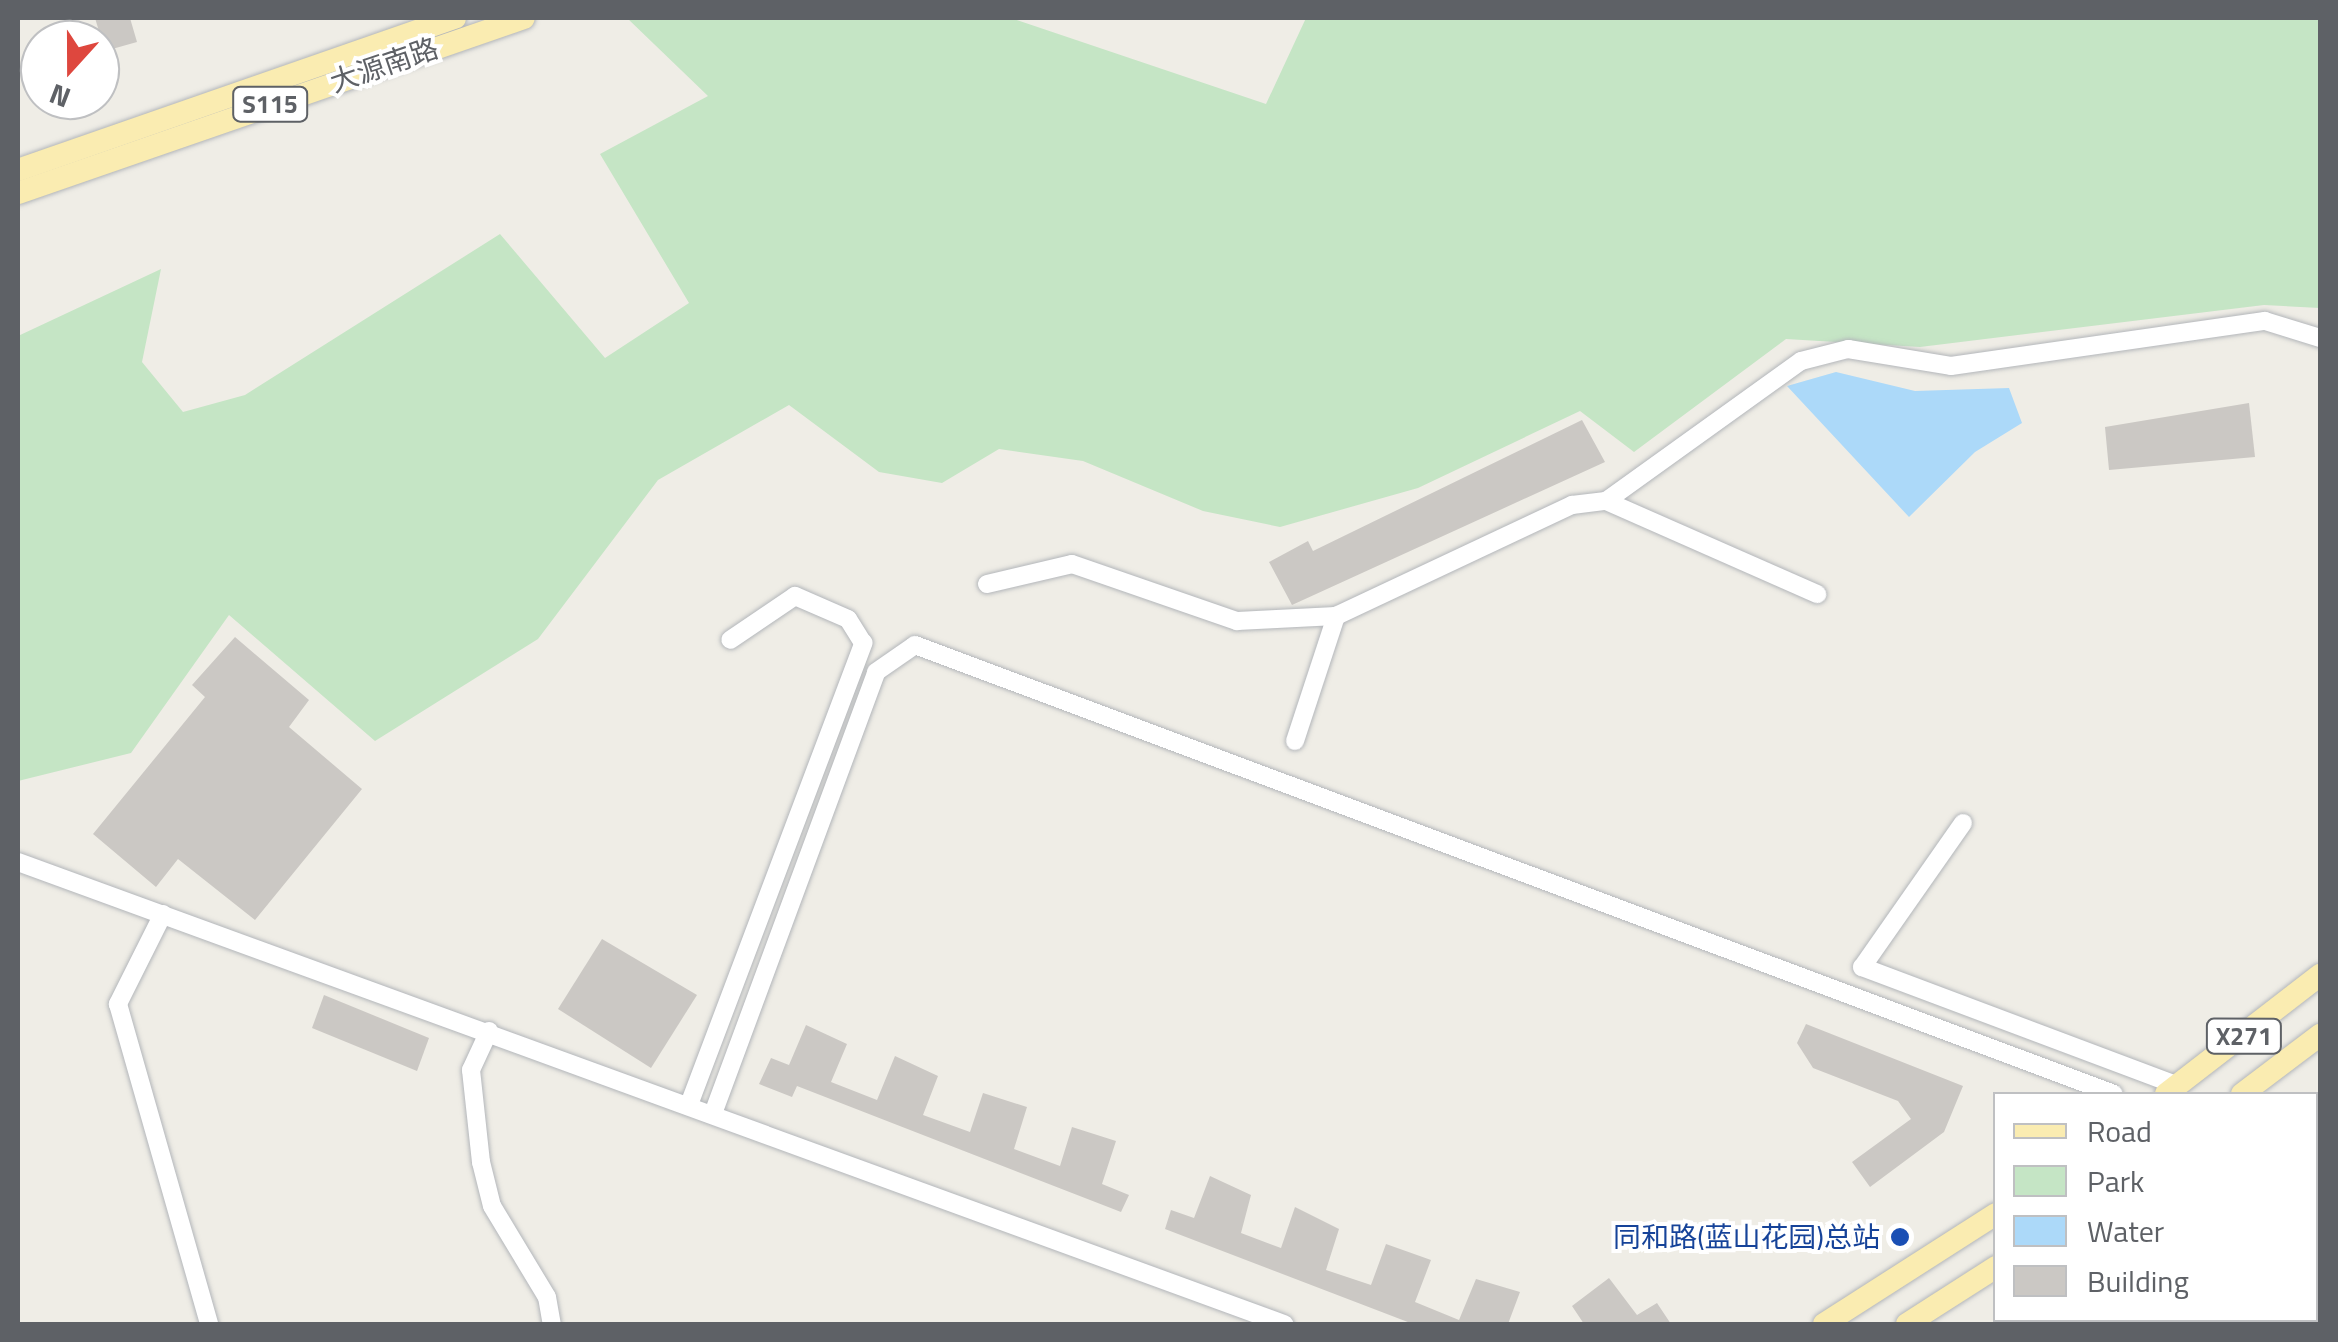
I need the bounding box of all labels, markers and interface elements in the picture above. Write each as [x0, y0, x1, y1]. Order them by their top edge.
north arrow [20, 20, 120, 120]
street label: 大源南路 [326, 31, 442, 99]
text: N [43, 73, 77, 120]
road number: S115 [230, 84, 310, 124]
road number: X271 [2204, 1016, 2284, 1056]
legend [1993, 1092, 2318, 1322]
text: Road [2087, 1108, 2152, 1154]
text: Park [2087, 1158, 2144, 1204]
text: Water [2087, 1208, 2164, 1254]
place label: 同和路(蓝山花园)总站 [1613, 1220, 1880, 1254]
marker: 同和路(蓝山花园)总站 [1889, 1226, 1911, 1248]
text: Building [2087, 1258, 2189, 1304]

